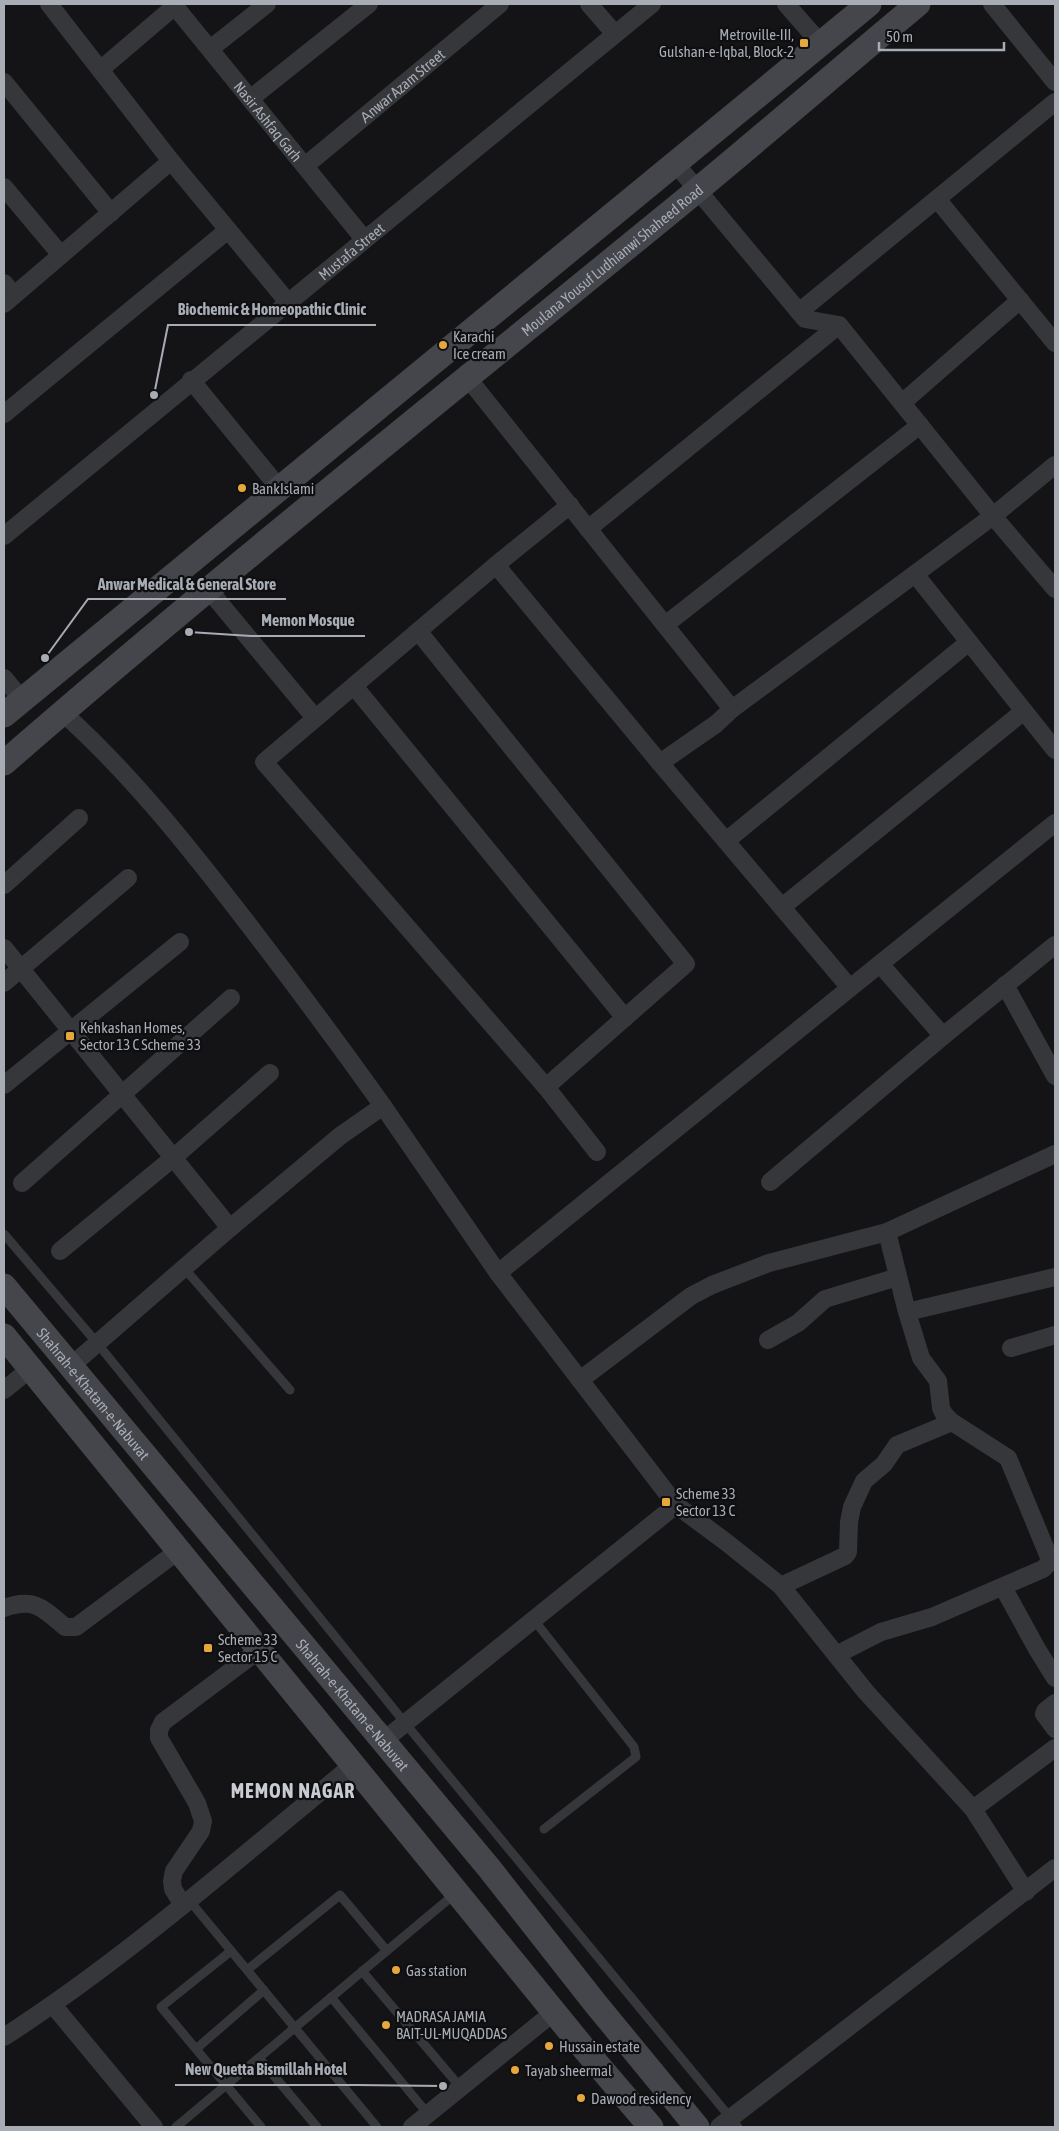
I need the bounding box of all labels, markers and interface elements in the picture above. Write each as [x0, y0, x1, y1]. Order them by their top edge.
scale bar [879, 20, 1004, 52]
place label: Metroville-III, Gulshan-e-Iqbal, Block-2 [659, 26, 794, 60]
text: 50 m [886, 28, 913, 45]
marker: Metroville-III, Gulshan-e-Iqbal, Block-2 [798, 37, 810, 49]
street label: Аnwar Azam Street [356, 45, 448, 126]
street label: Nasir Ashfaq Garh [231, 78, 306, 165]
street label: Moulana Yousuf Ludhianwi Shaheed Road [518, 181, 706, 339]
street label: Mustafa Street [315, 219, 387, 283]
callout: Biochemic & Homeopathic Clinic [168, 294, 376, 325]
text: Biochemic & Homeopathic Clinic [178, 300, 366, 318]
place label: Karachi Ice cream [453, 328, 506, 362]
marker: Karachi Ice cream [437, 339, 449, 351]
place label: BankIslami [252, 480, 314, 497]
marker: BankIslami [236, 482, 248, 494]
callout: Anwar Medical & General Store [88, 568, 286, 599]
text: Anwar Medical & General Store [97, 575, 276, 593]
callout: Memon Mosque [251, 605, 365, 636]
text: Memon Mosque [261, 611, 355, 629]
place label: Kehkashan Homes, Sector 13 C Scheme 33 [80, 1019, 201, 1053]
marker: Kehkashan Homes, Sector 13 C Scheme 33 [64, 1030, 76, 1042]
street label: Shahrah-e-Khatam-e-Nabuvat [34, 1324, 153, 1463]
place label: Scheme 33 Sector 13 C [676, 1485, 736, 1519]
marker: Scheme 33 Sector 13 C [660, 1496, 672, 1508]
place label: Scheme 33 Sector 15 C [218, 1631, 278, 1665]
street label: Shahrah-e-Khatam-e-Nabuvat [293, 1635, 413, 1774]
marker: Scheme 33 Sector 15 C [202, 1642, 214, 1654]
district label: MEMON NAGAR [231, 1779, 355, 1802]
place label: Gas station [406, 1962, 467, 1979]
marker: Gas station [390, 1964, 402, 1976]
place label: MADRASA JAMIA BAIT-UL-MUQADDAS [396, 2008, 507, 2042]
marker: MADRASA JAMIA BAIT-UL-MUQADDAS [380, 2019, 392, 2031]
place label: Hussain estate [559, 2038, 640, 2055]
marker: Hussain estate [543, 2040, 555, 2052]
callout: New Quetta Bismillah Hotel [175, 2054, 357, 2085]
text: New Quetta Bismillah Hotel [185, 2060, 348, 2078]
place label: Tayab sheermal [525, 2062, 612, 2079]
marker: Tayab sheermal [509, 2064, 521, 2076]
place label: Dawood residency [591, 2090, 691, 2107]
marker: Dawood residency [575, 2092, 587, 2104]

